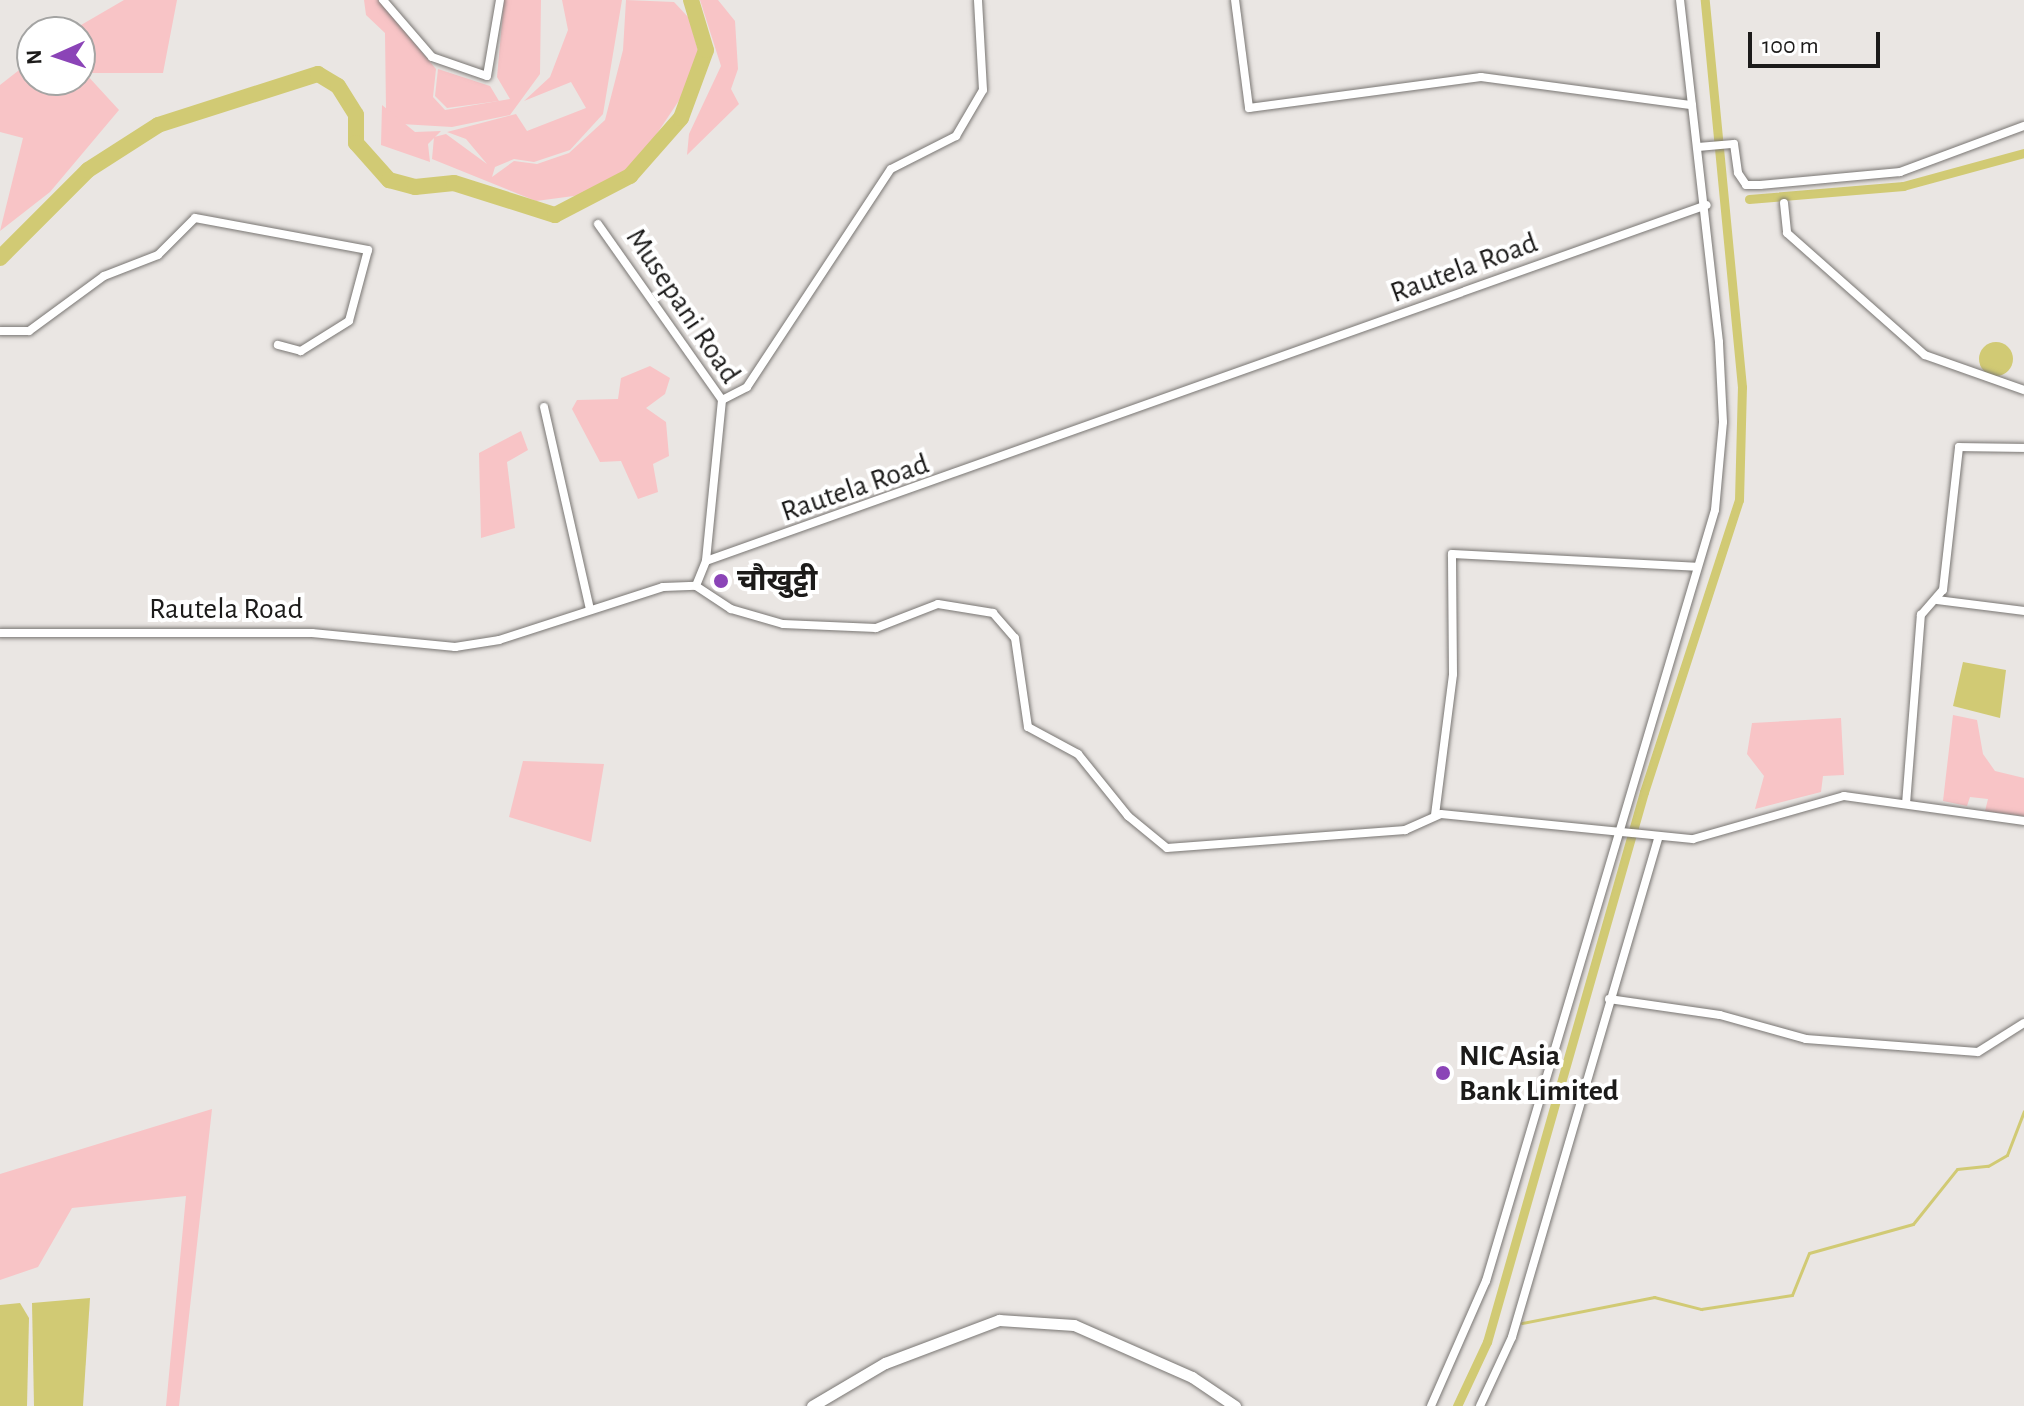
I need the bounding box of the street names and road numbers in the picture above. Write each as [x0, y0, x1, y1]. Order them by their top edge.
street label: Musepani Road [618, 222, 748, 390]
street label: Rautela Road [1385, 225, 1543, 311]
street label: Rautela Road [776, 446, 934, 530]
street label: Rautela Road [149, 591, 303, 627]

